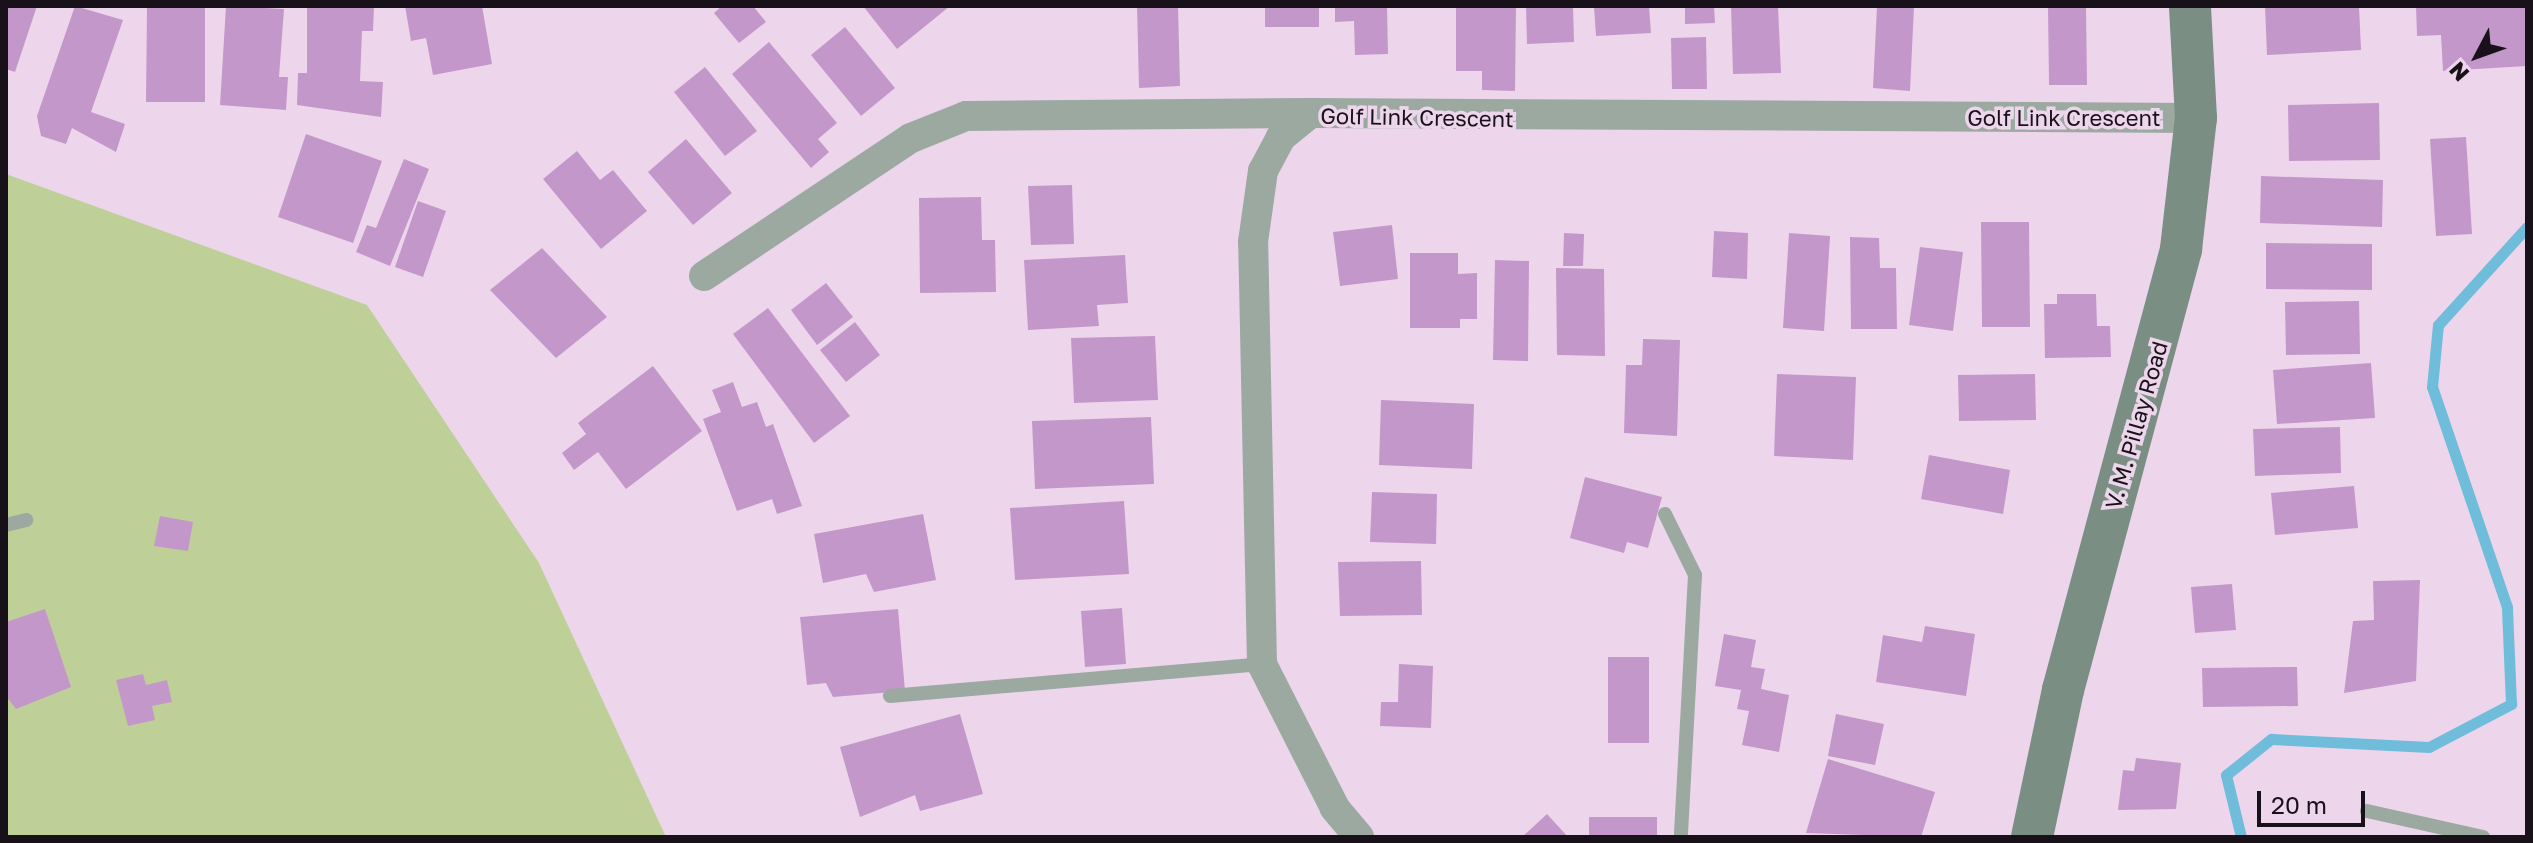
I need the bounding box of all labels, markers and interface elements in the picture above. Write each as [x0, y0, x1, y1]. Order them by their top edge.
north arrow [2437, 16, 2517, 96]
text: N [2443, 57, 2474, 87]
street label: Golf Link Crescent [1320, 102, 1514, 132]
street label: Golf Link Crescent [1967, 105, 2161, 131]
street label: V. M. Pillay Road [2099, 338, 2173, 512]
scale bar [2261, 775, 2369, 825]
text: 20 m [2271, 790, 2327, 819]

